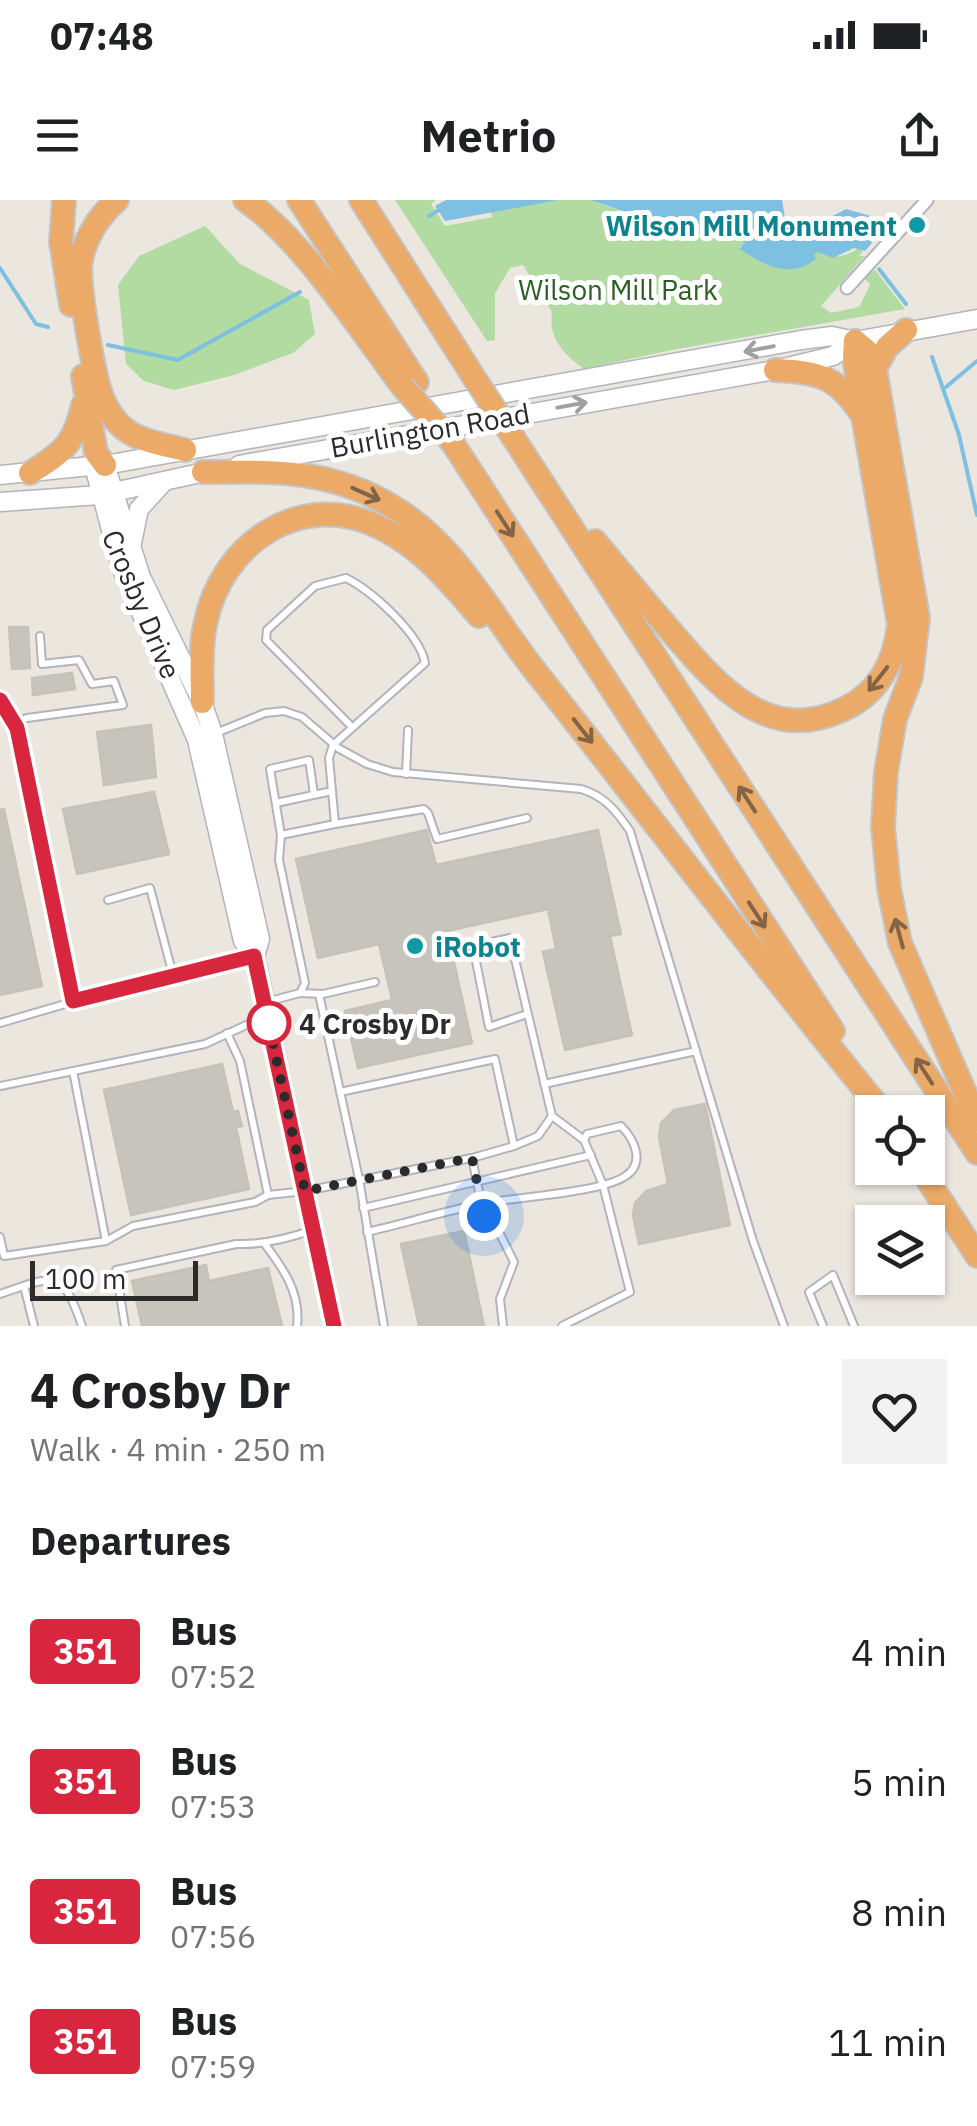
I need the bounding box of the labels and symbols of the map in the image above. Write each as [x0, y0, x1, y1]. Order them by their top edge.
place label: Wilson Mill Monument [605, 207, 897, 244]
marker: Wilson Mill Monument [906, 214, 928, 236]
park label: Wilson Mill Park [518, 271, 718, 308]
one-way arrow [744, 340, 776, 359]
street label: Burlington Road [327, 394, 533, 466]
one-way arrow [555, 395, 588, 414]
one-way arrow [351, 486, 381, 505]
one-way arrow [494, 509, 515, 538]
street label: Crosby Drive [94, 524, 190, 684]
one-way arrow [868, 665, 890, 691]
one-way arrow [572, 718, 594, 744]
one-way arrow [737, 785, 758, 813]
one-way arrow [747, 900, 768, 928]
one-way arrow [889, 918, 908, 949]
place label: iRobot [435, 928, 521, 965]
marker: iRobot [404, 935, 426, 957]
marker: 4 Crosby Dr [248, 1002, 290, 1044]
place label: 4 Crosby Dr [299, 1005, 451, 1042]
one-way arrow [913, 1058, 934, 1086]
your location [459, 1191, 509, 1241]
scale bar [30, 1256, 198, 1300]

